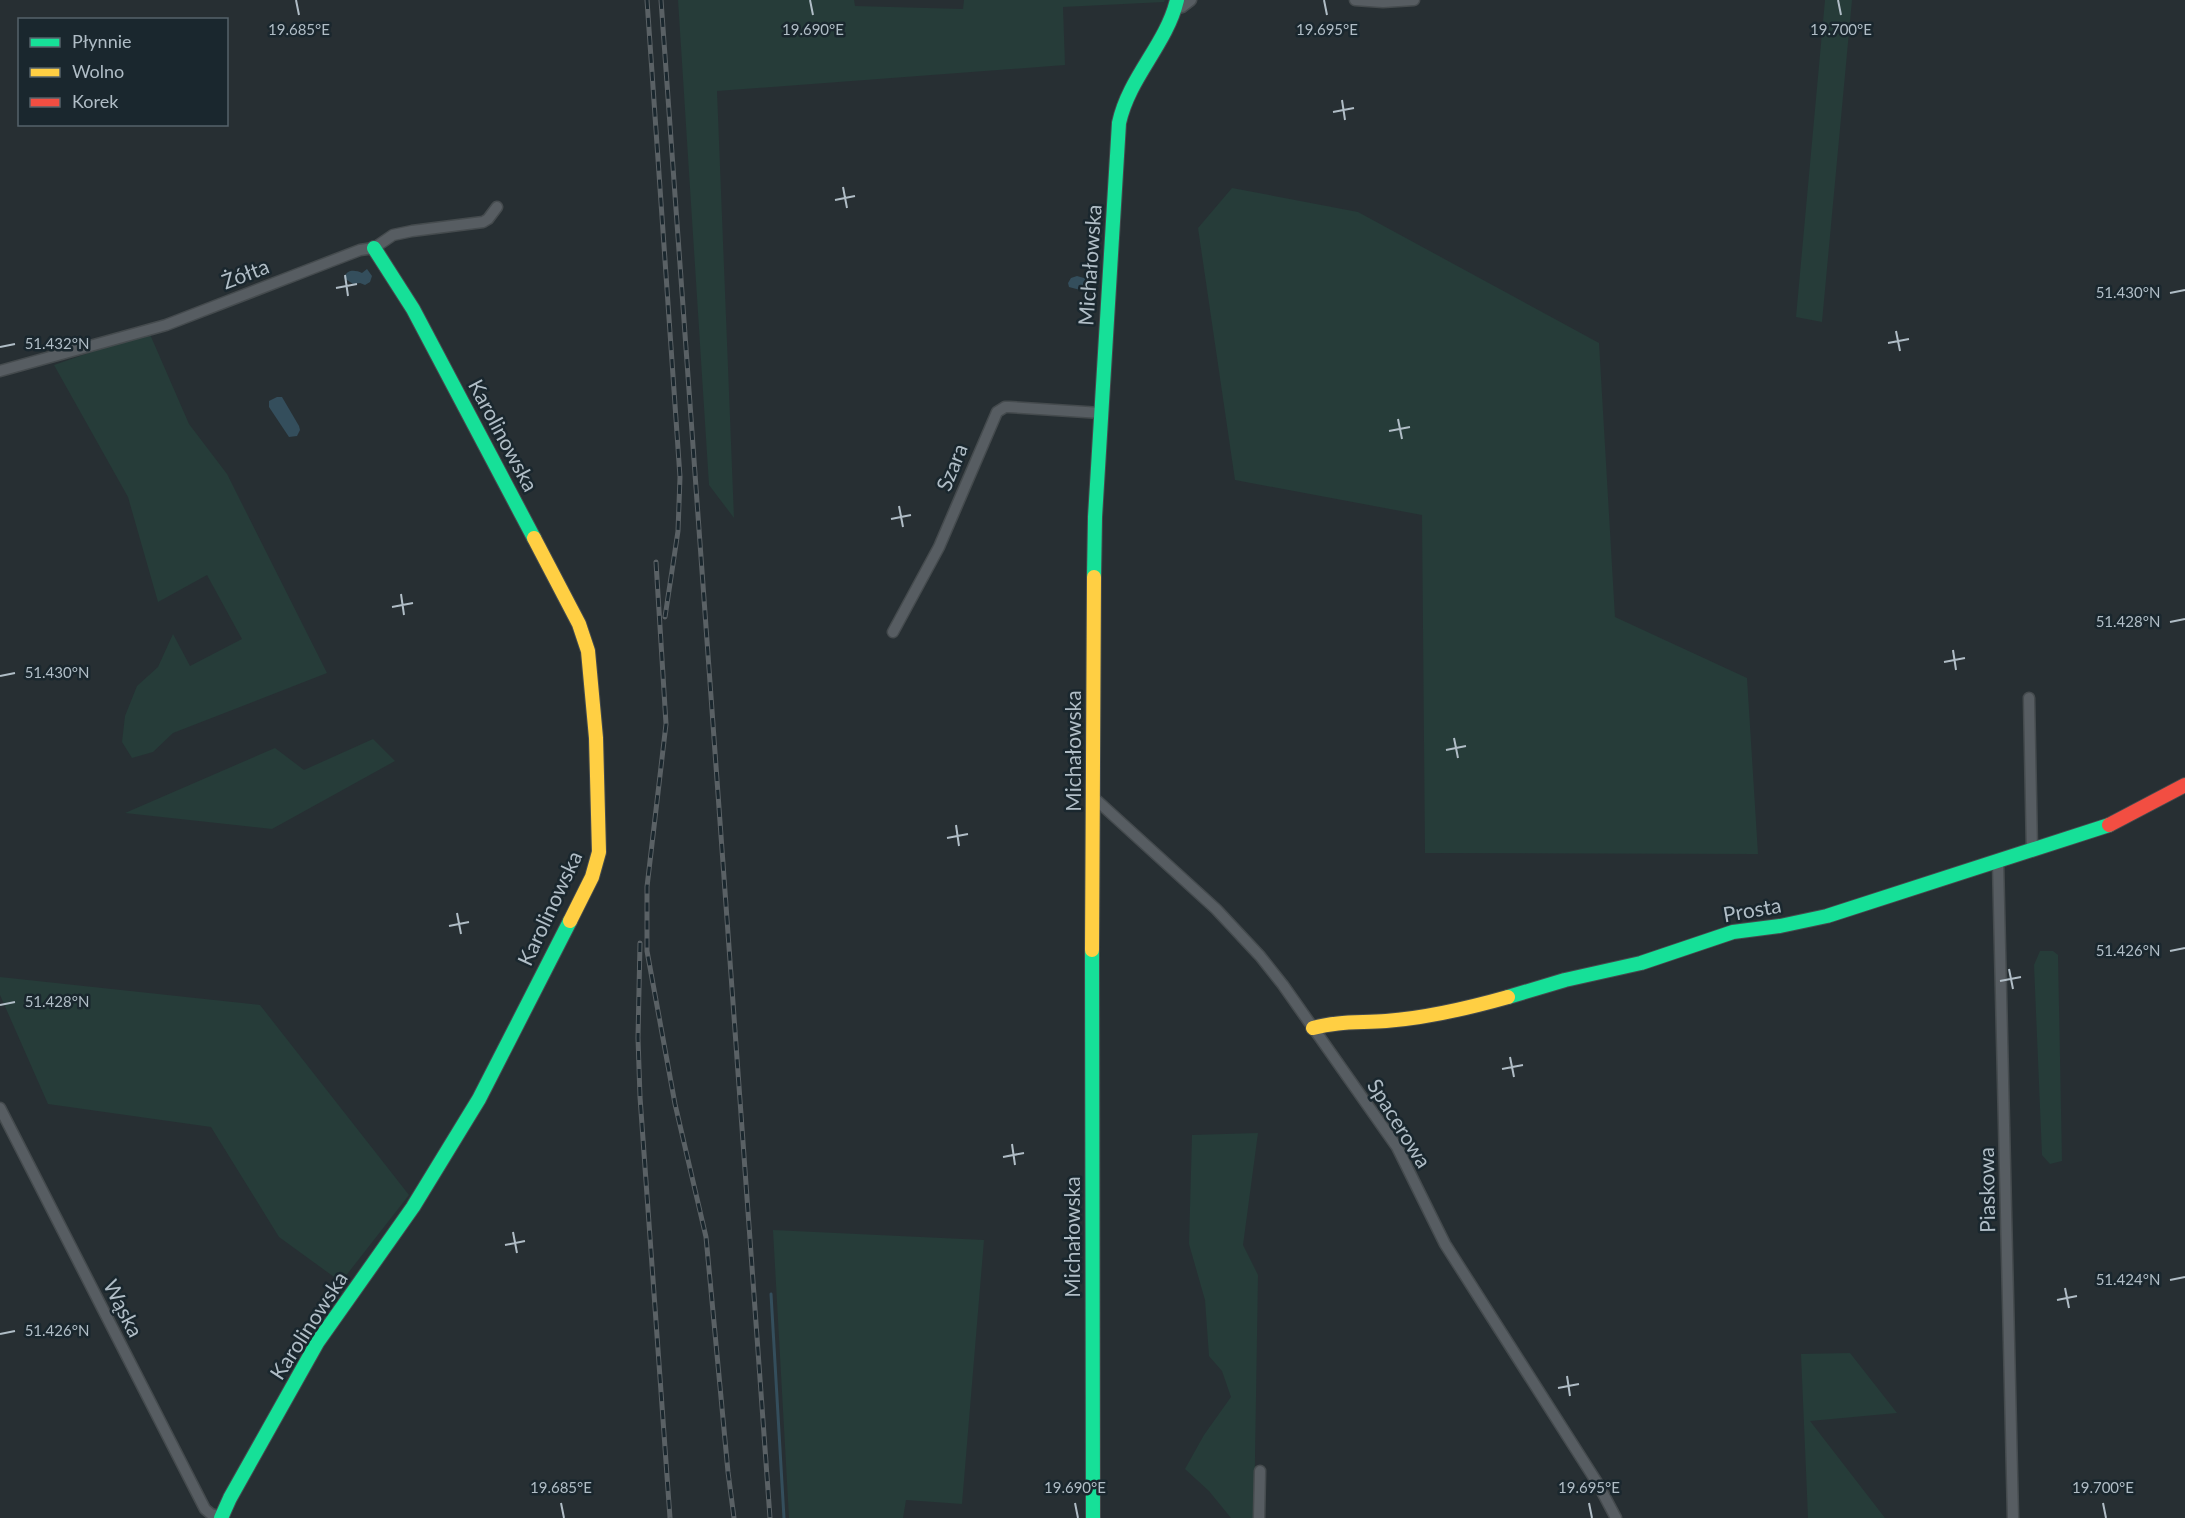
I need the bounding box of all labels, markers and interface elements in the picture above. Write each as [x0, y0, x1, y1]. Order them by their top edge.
legend [18, 18, 228, 126]
text: 19.685°E [268, 20, 330, 38]
text: 19.690°E [782, 20, 844, 38]
text: 19.695°E [1296, 20, 1358, 38]
text: 19.700°E [1810, 20, 1872, 38]
text: Płynnie [72, 30, 132, 52]
text: Wolno [72, 60, 124, 82]
text: Korek [72, 90, 119, 112]
street label: Michałowska [1072, 204, 1106, 326]
street label: Żółta [218, 253, 272, 293]
text: 51.430°N [2096, 283, 2160, 301]
text: 51.432°N [25, 334, 89, 352]
street label: Karolinowska [464, 375, 544, 495]
street label: Szara [930, 440, 972, 494]
text: 51.428°N [2096, 612, 2160, 630]
text: 51.430°N [25, 663, 89, 681]
street label: Michałowska [1060, 690, 1085, 812]
street label: Karolinowska [512, 847, 586, 969]
street label: Prosta [1721, 892, 1783, 926]
text: 51.426°N [2096, 941, 2160, 959]
text: 51.428°N [25, 992, 89, 1010]
street label: Spacerowa [1363, 1074, 1437, 1172]
street label: Piaskowa [1973, 1147, 1999, 1233]
street label: Michałowska [1059, 1176, 1084, 1298]
street label: Karolinowska [264, 1266, 352, 1384]
text: 51.424°N [2096, 1270, 2160, 1288]
street label: Wąska [99, 1275, 149, 1341]
text: 51.426°N [25, 1321, 89, 1339]
text: 19.685°E [530, 1478, 592, 1496]
text: 19.690°E [1044, 1478, 1106, 1496]
text: 19.695°E [1558, 1478, 1620, 1496]
text: 19.700°E [2072, 1478, 2134, 1496]

